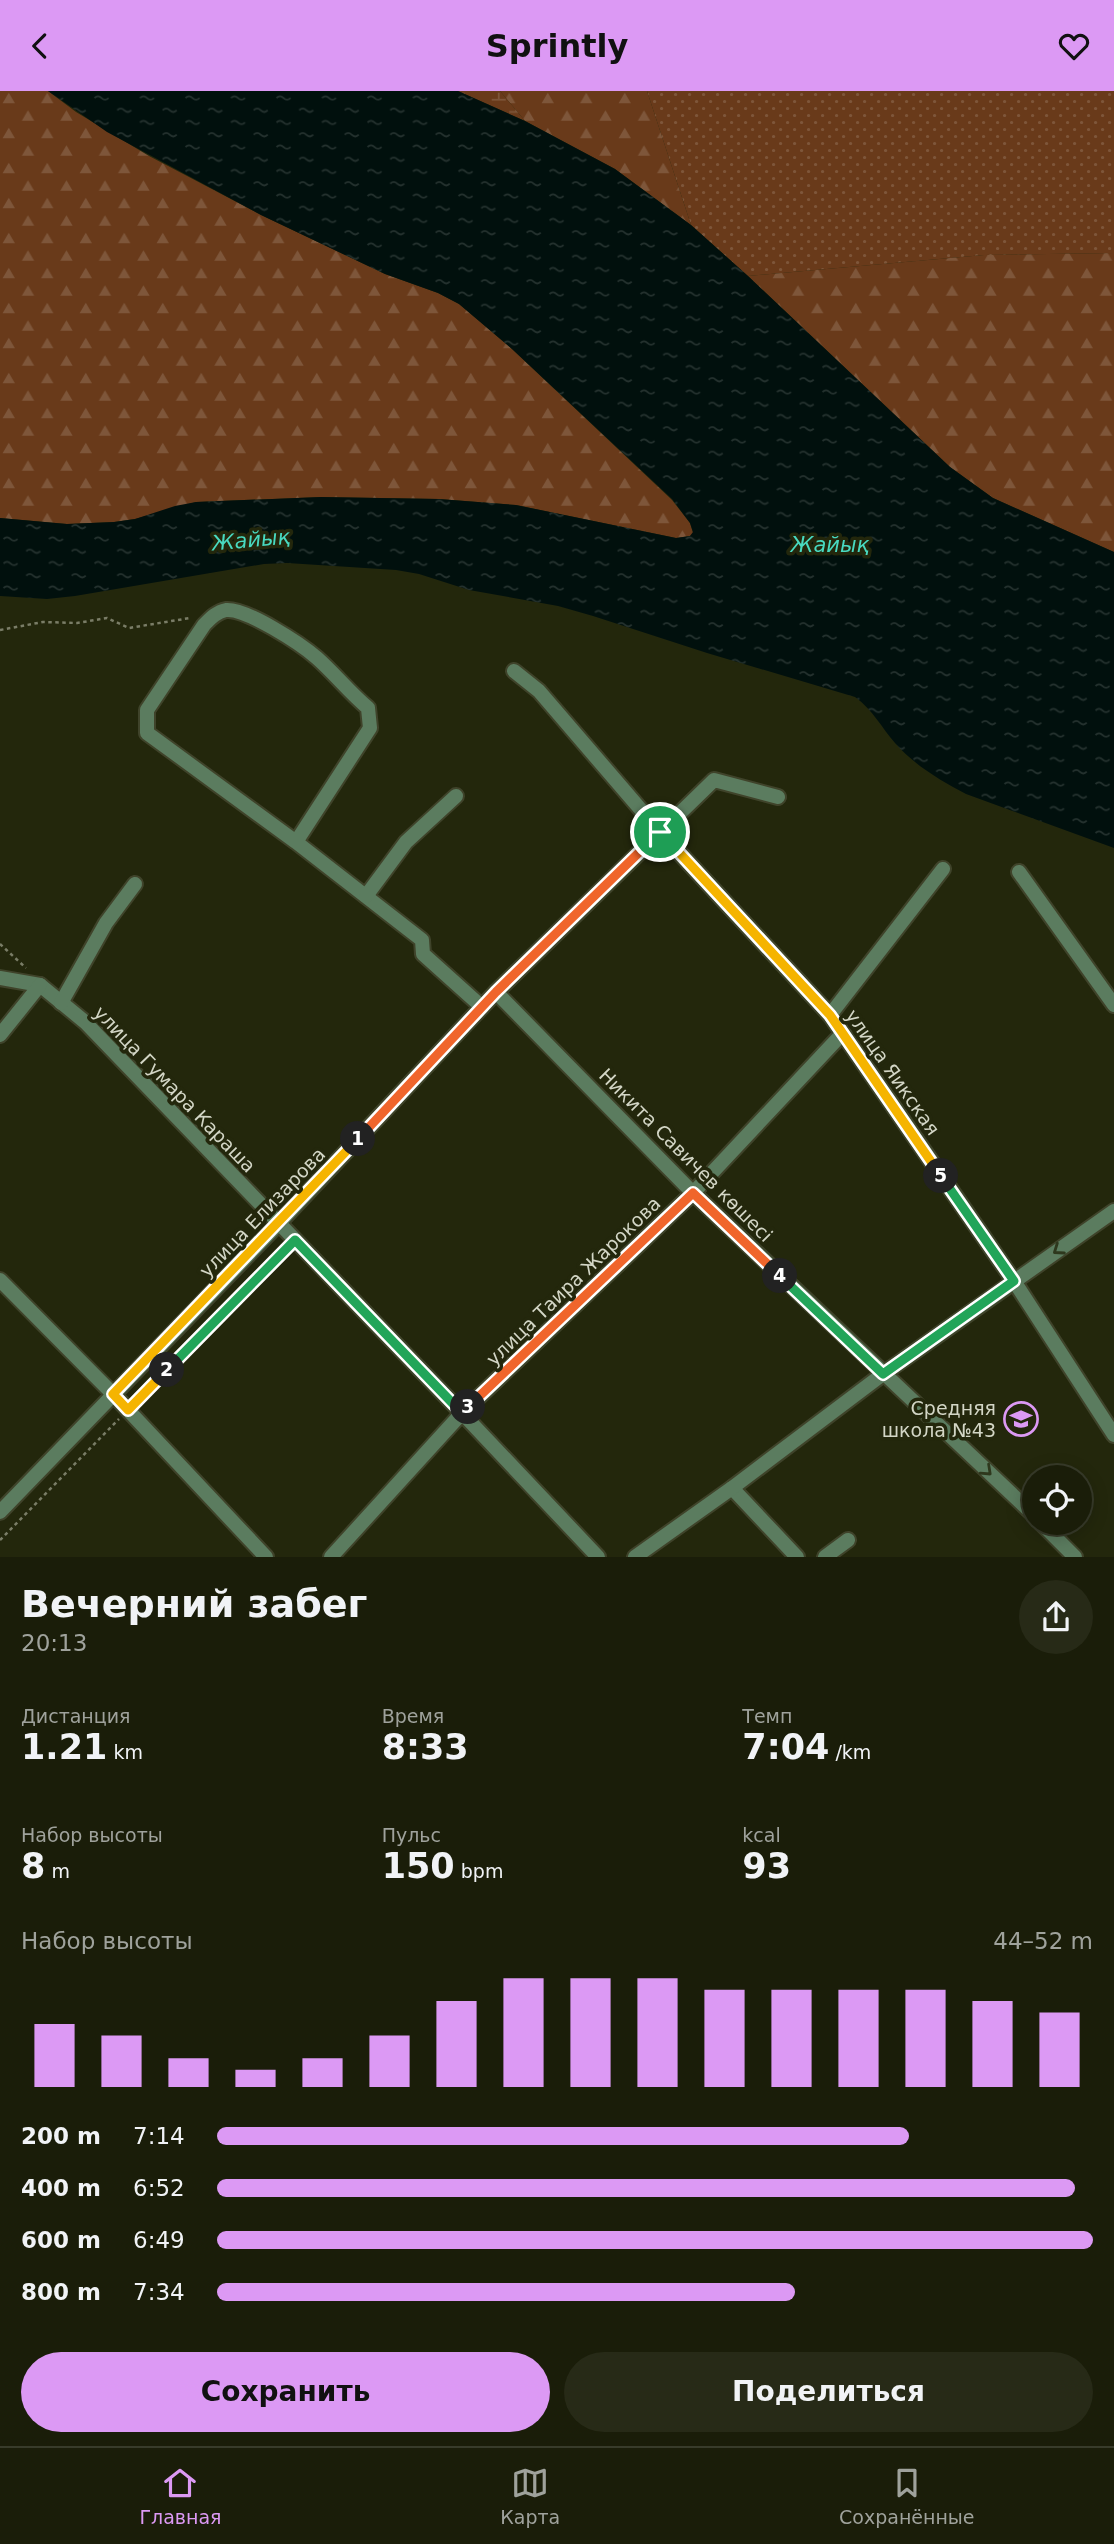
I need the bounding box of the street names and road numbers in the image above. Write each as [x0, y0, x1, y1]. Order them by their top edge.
street label: улица Гумара Караша [90, 1001, 260, 1177]
street label: улица Яикская [841, 1005, 945, 1139]
street label: Никита Савичев көшесі [595, 1064, 777, 1246]
street label: улица Елизарова [195, 1143, 329, 1281]
street label: улица Таира Жарокова [481, 1192, 665, 1370]

